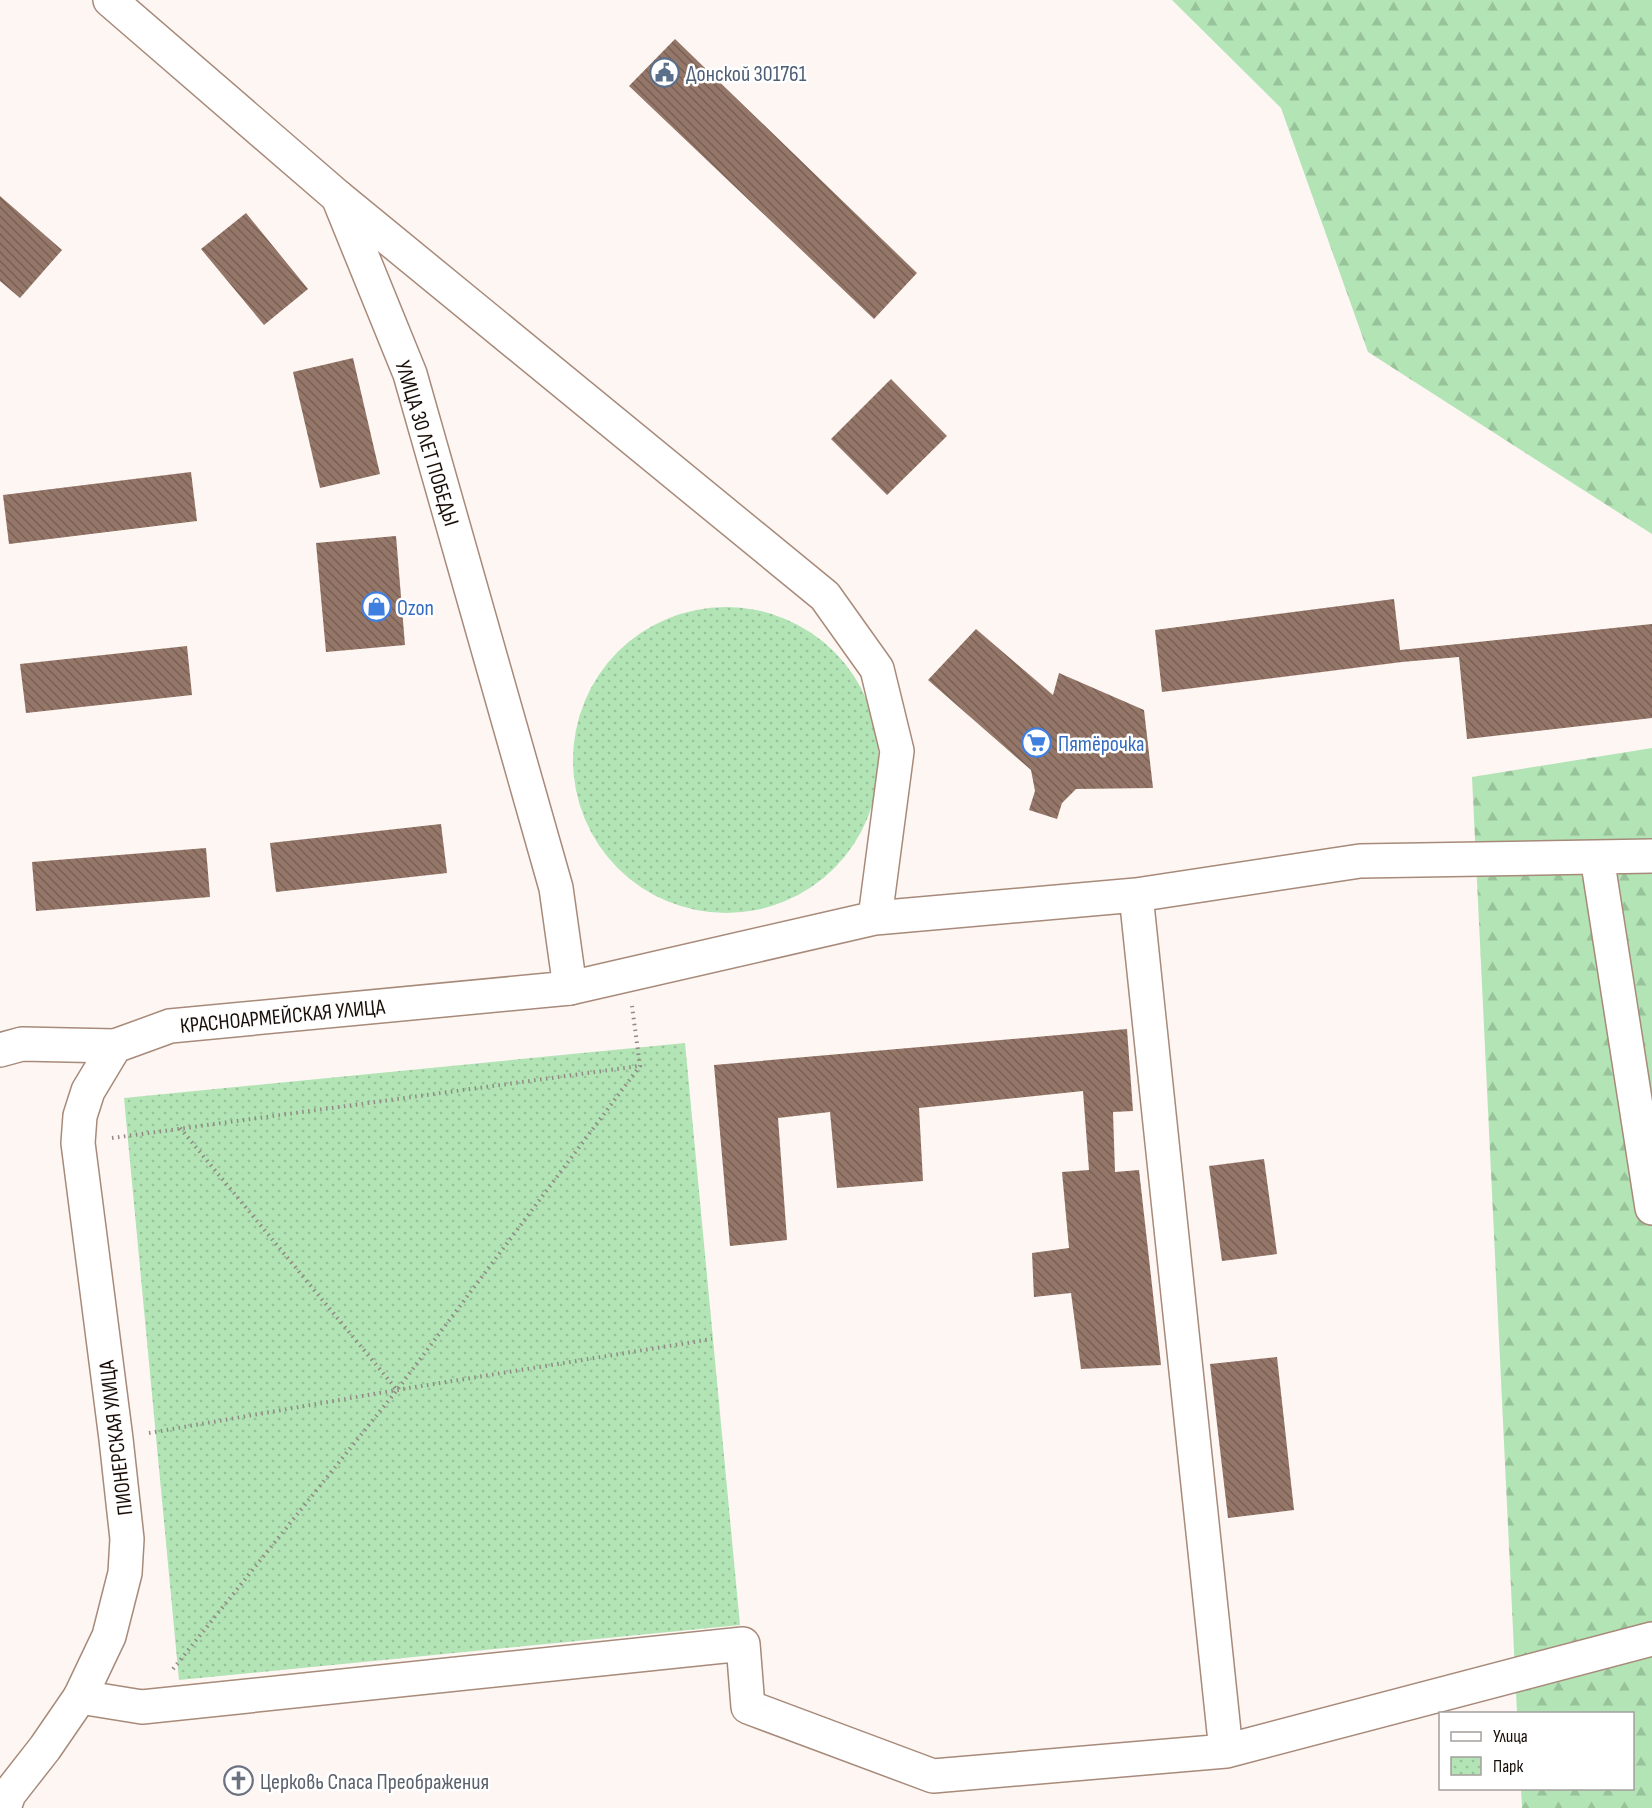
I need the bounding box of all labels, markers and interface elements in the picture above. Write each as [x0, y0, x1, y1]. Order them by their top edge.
public building icon: Донской 301761 [649, 57, 681, 89]
place label: Донской 301761 [686, 61, 807, 88]
street label: УЛИЦА 30 ЛЕТ ПОБЕДЫ [389, 357, 465, 529]
shop icon: Ozon [360, 591, 392, 623]
place label: Ozon [397, 595, 434, 622]
supermarket icon: Пятёрочка [1021, 727, 1053, 759]
place label: Пятёрочка [1058, 731, 1145, 758]
street label: КРАСНОАРМЕЙСКАЯ УЛИЦА [179, 994, 387, 1040]
street label: ПИОНЕРСКАЯ УЛИЦА [94, 1358, 139, 1517]
legend [1439, 1712, 1634, 1790]
text: Улица [1493, 1726, 1528, 1747]
text: Парк [1493, 1756, 1524, 1777]
church icon: Церковь Спаса Преображения [223, 1765, 255, 1797]
place label: Церковь Спаса Преображения [260, 1769, 489, 1796]

